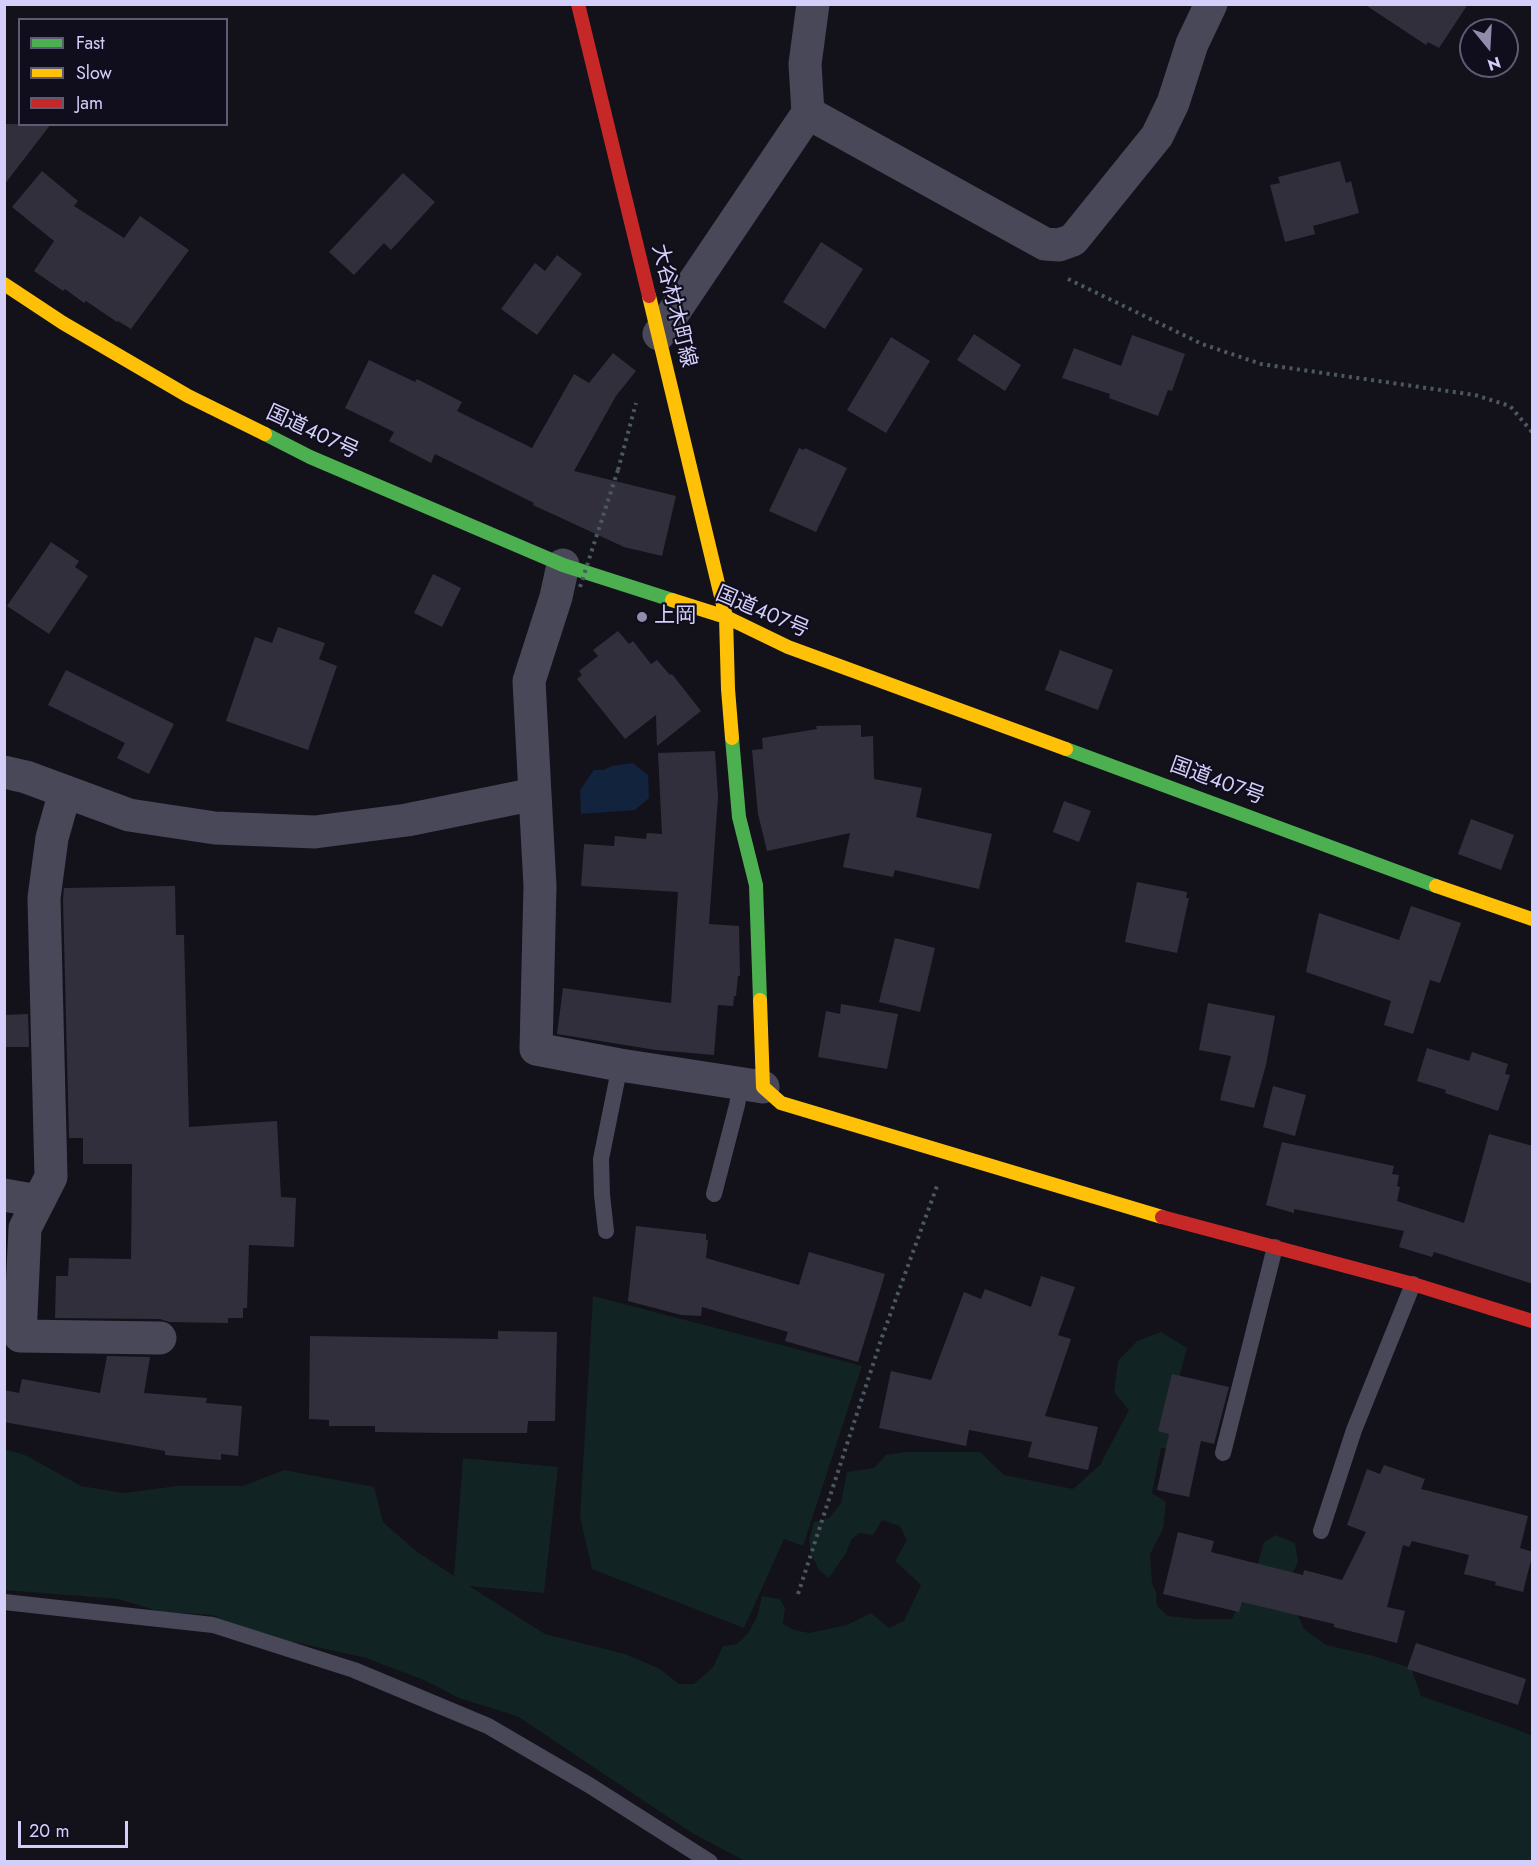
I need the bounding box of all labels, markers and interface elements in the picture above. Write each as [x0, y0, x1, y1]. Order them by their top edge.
legend [18, 18, 228, 126]
north arrow [1459, 18, 1519, 78]
text: Fast [76, 30, 105, 56]
text: N [1484, 51, 1504, 77]
text: Slow [76, 60, 112, 86]
text: Jam [76, 90, 103, 116]
street label: 大谷材木町線 [646, 242, 700, 370]
street label: 国道407号 [262, 401, 362, 465]
street label: 国道407号 [712, 582, 812, 644]
place label: 上岡 [654, 604, 696, 630]
marker: 上岡 [635, 610, 649, 624]
street label: 国道407号 [1166, 753, 1268, 811]
scale bar [21, 1809, 130, 1847]
text: 20 m [29, 1818, 69, 1844]

